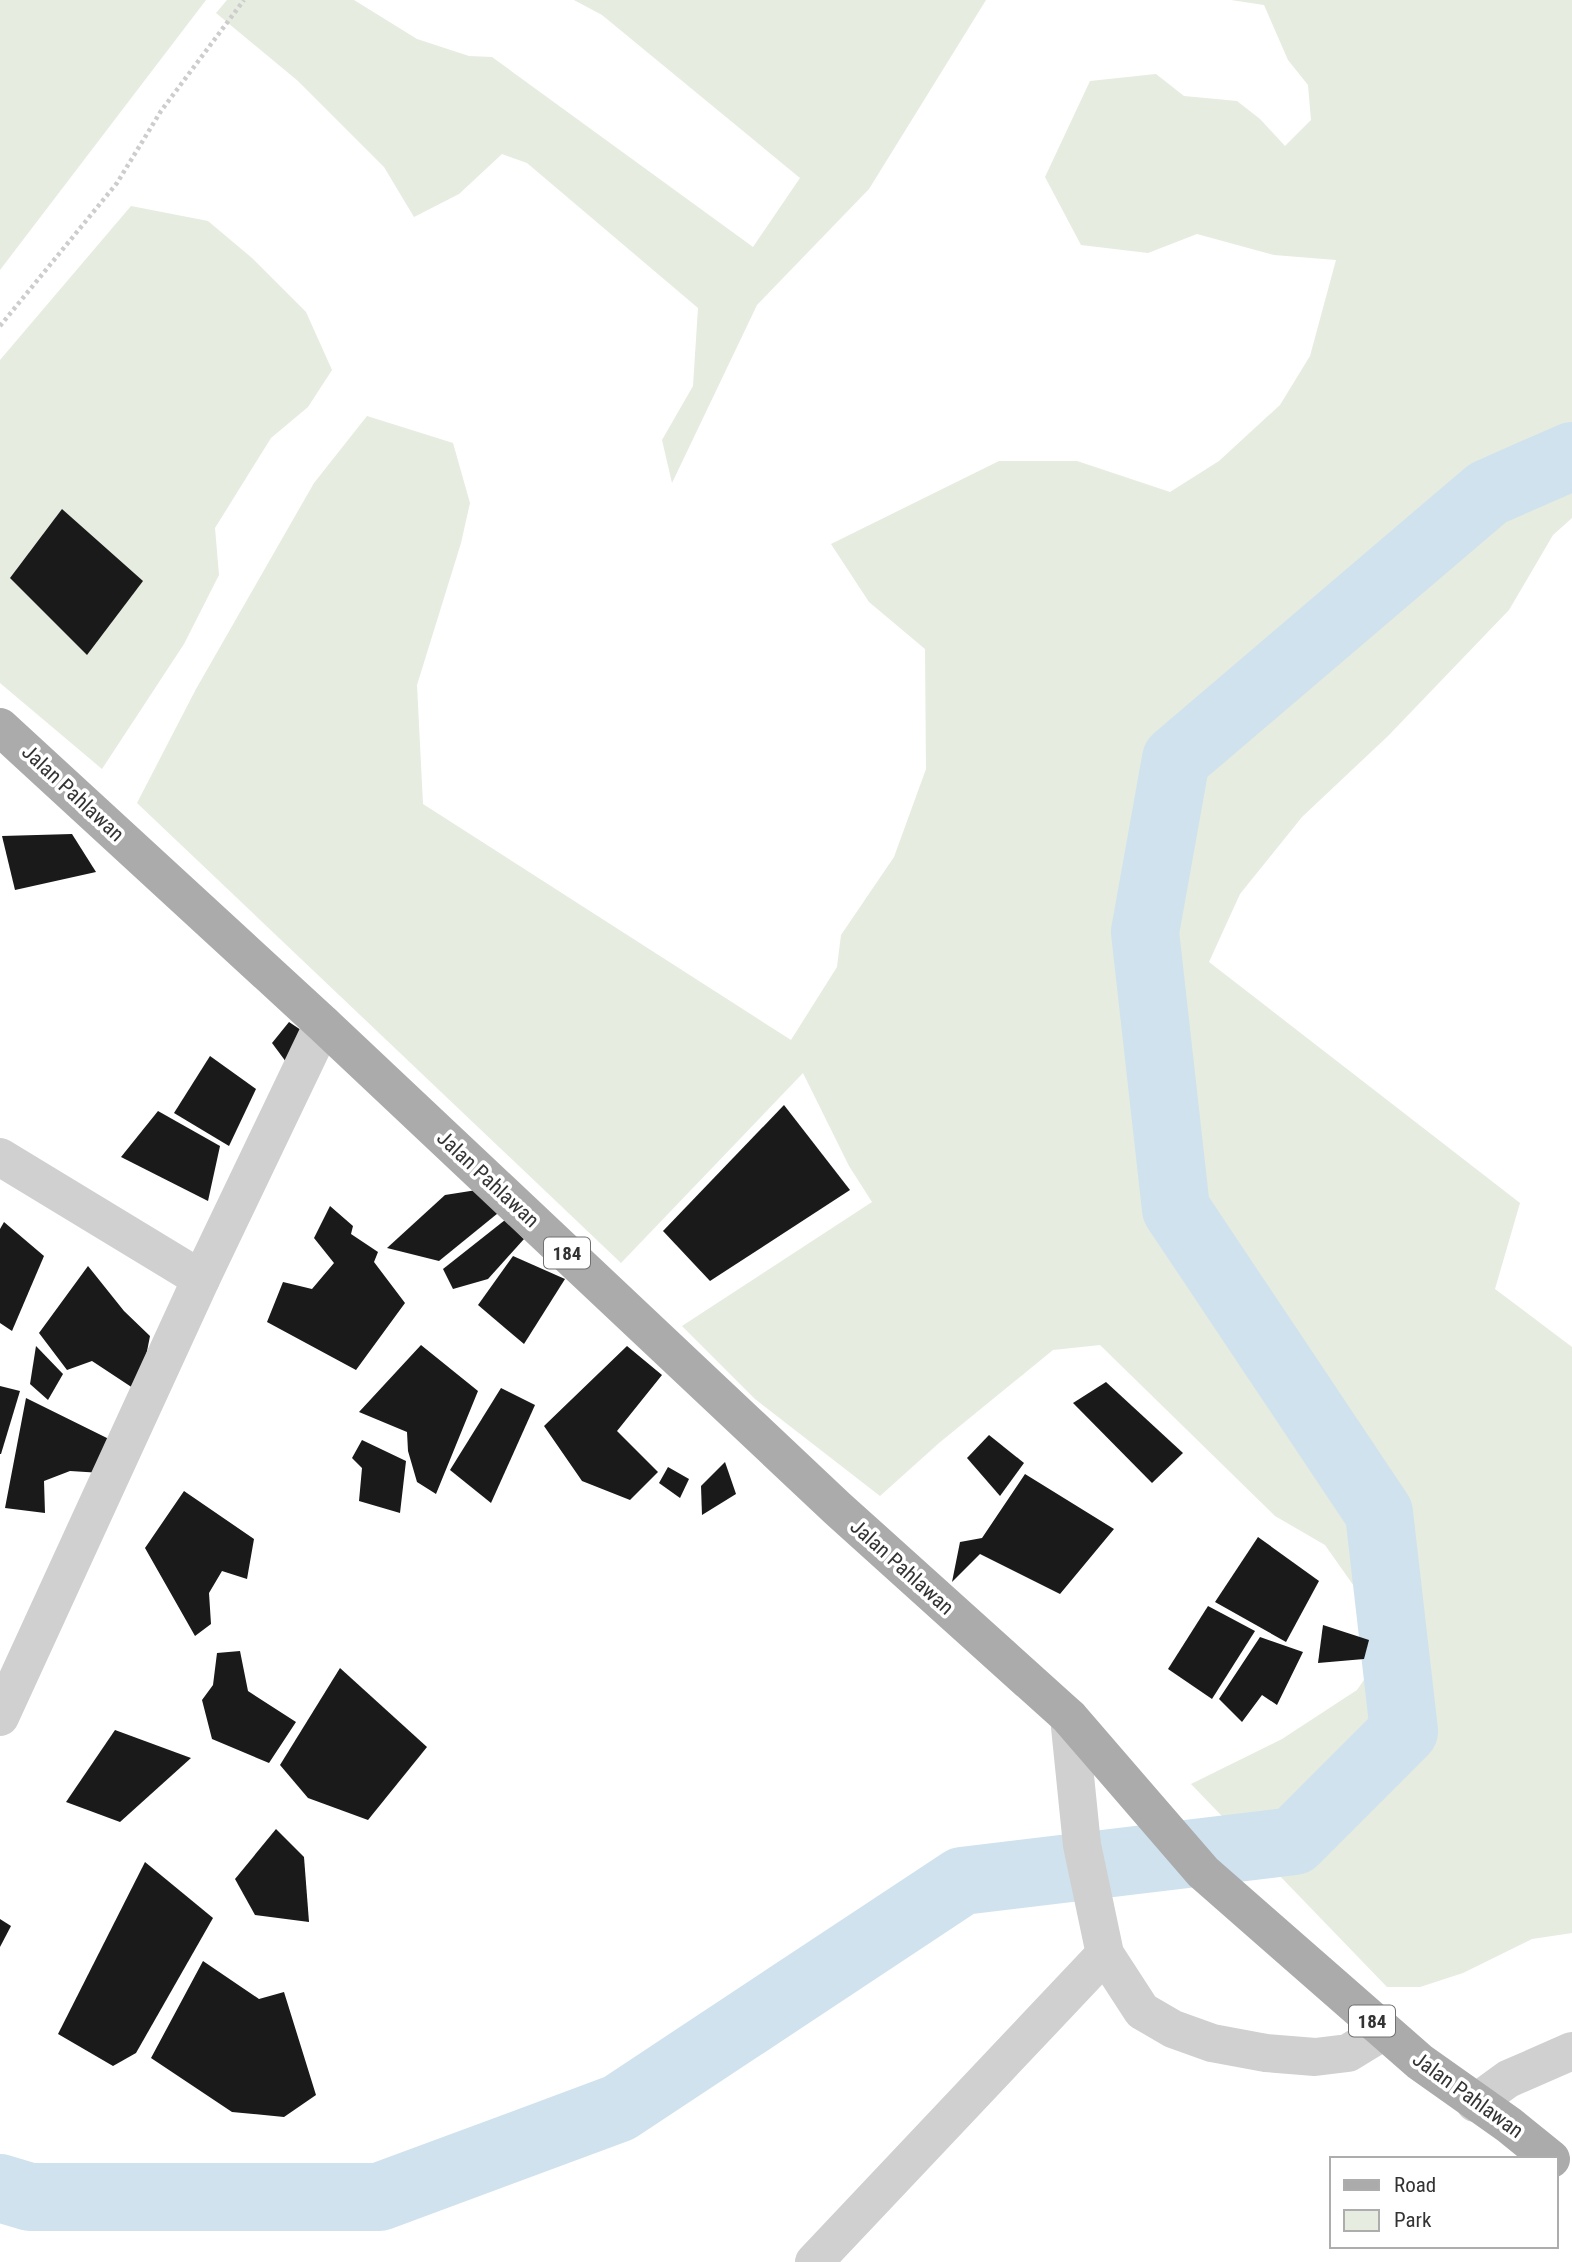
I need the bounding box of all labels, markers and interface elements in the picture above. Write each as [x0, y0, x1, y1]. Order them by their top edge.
street label: Jalan Pahlawan [17, 740, 129, 846]
street label: Jalan Pahlawan [432, 1126, 544, 1232]
road number: 184 [544, 1238, 590, 1268]
street label: Jalan Pahlawan [845, 1514, 959, 1620]
road number: 184 [1349, 2006, 1395, 2036]
street label: Jalan Pahlawan [1408, 2047, 1528, 2143]
legend [1330, 2157, 1558, 2248]
text: Road [1394, 2173, 1436, 2197]
text: Park [1394, 2208, 1432, 2232]

